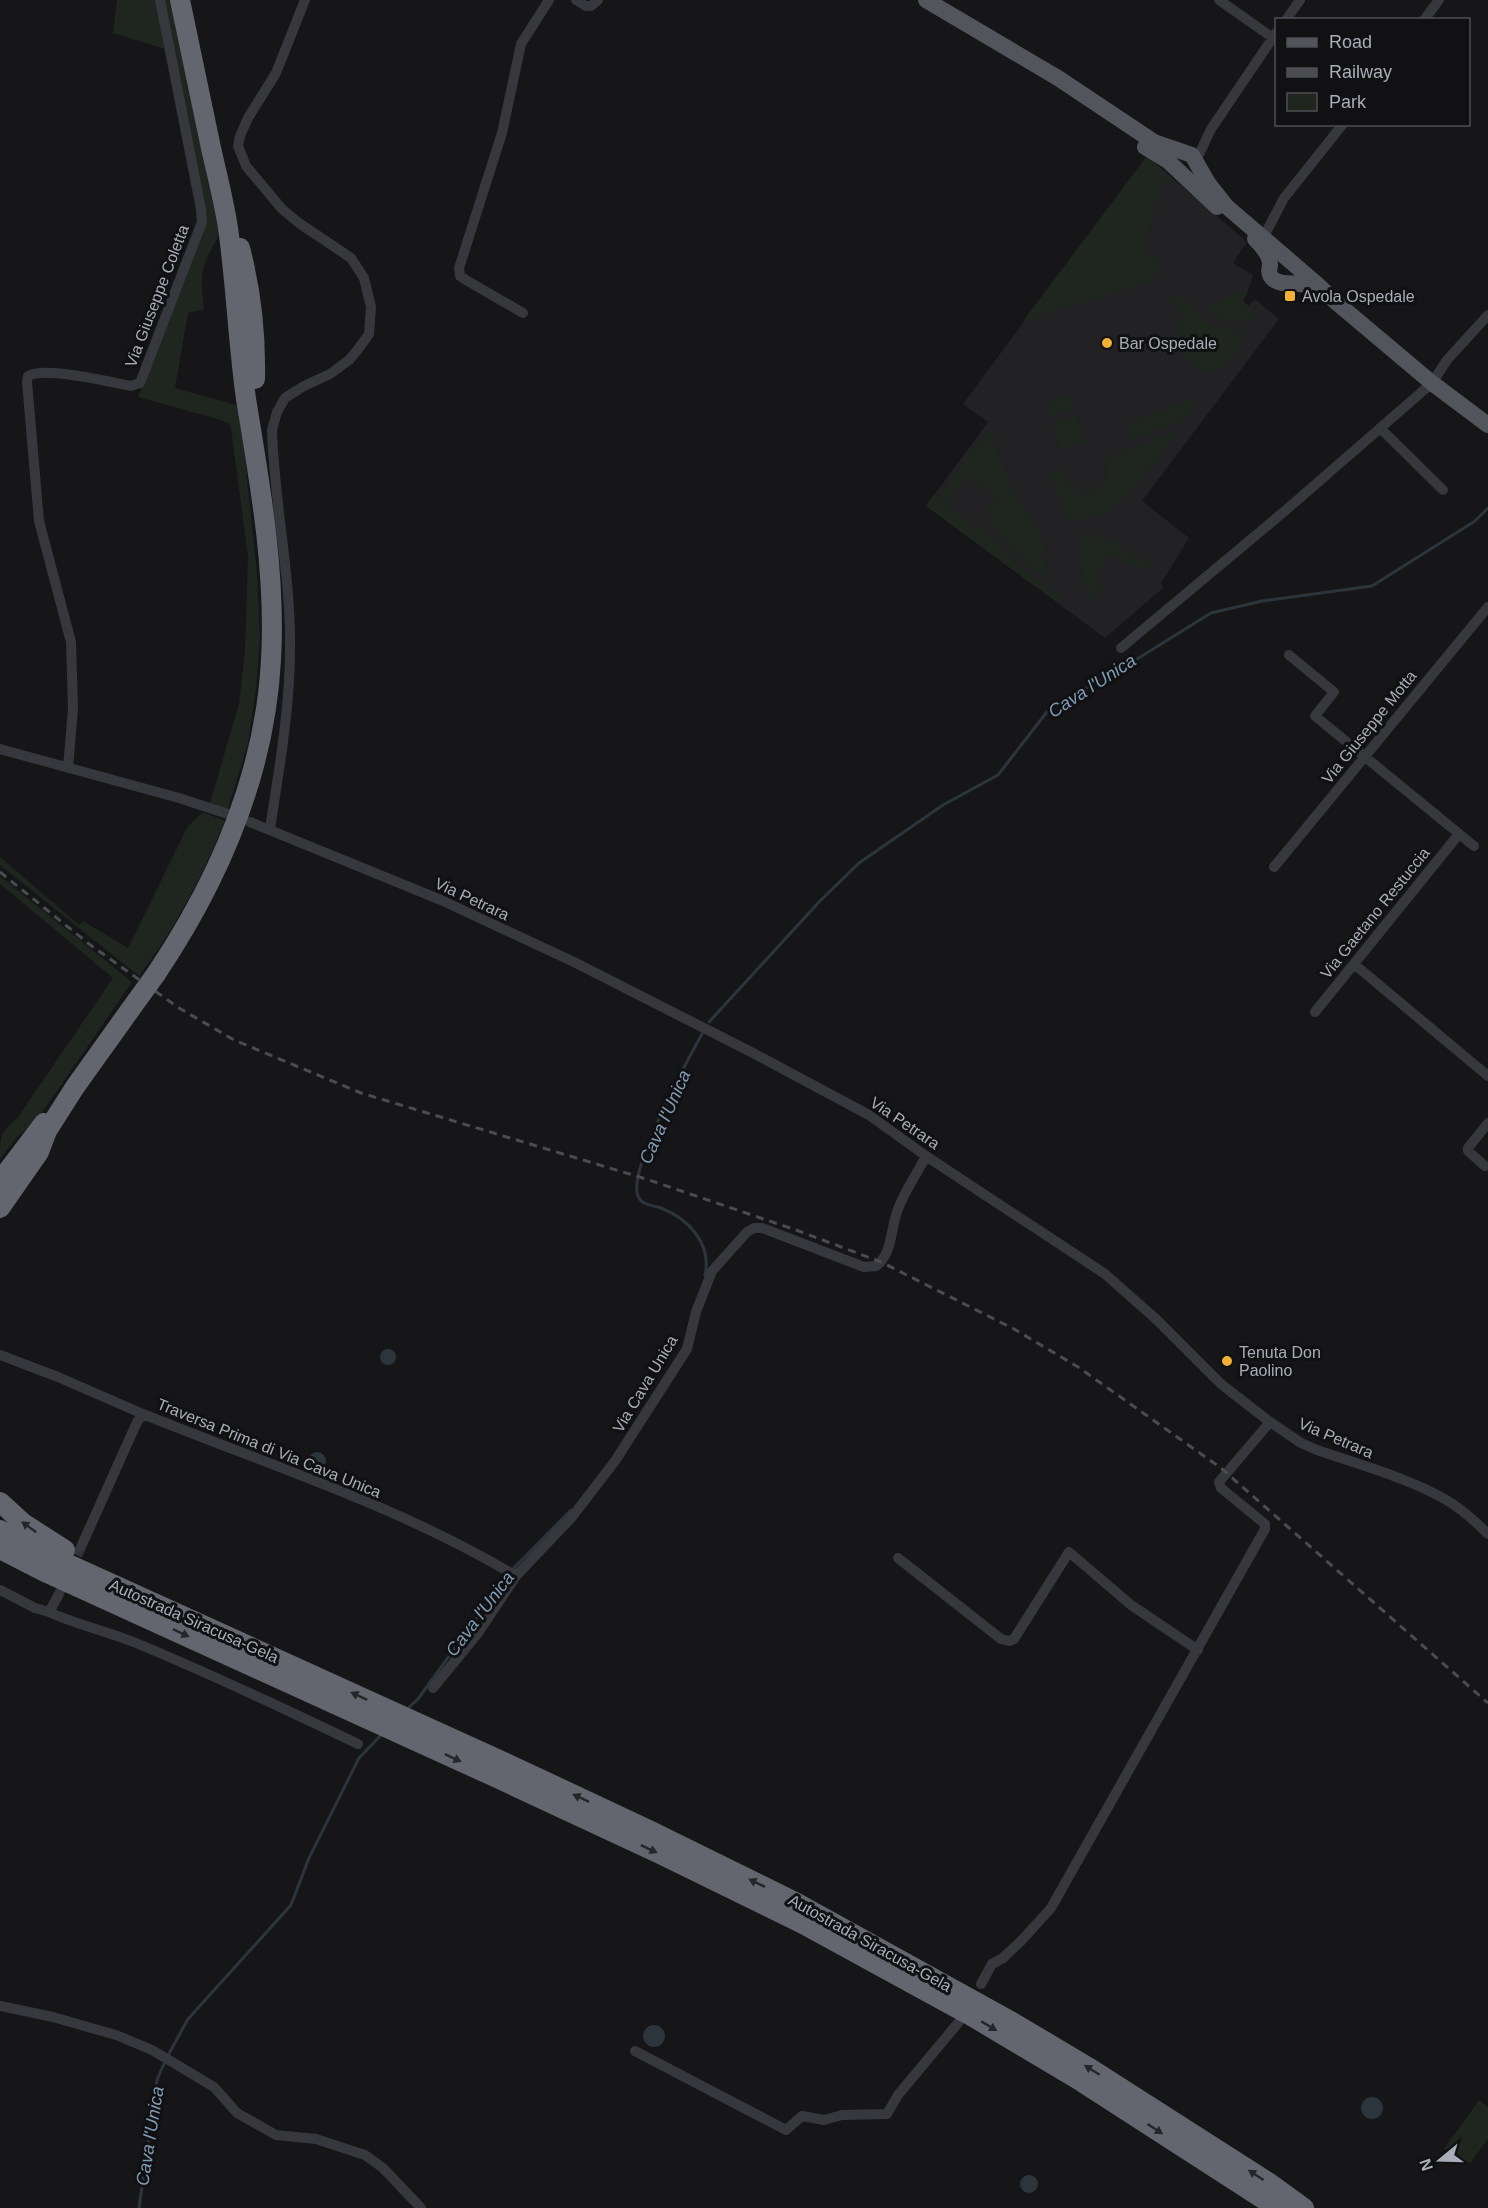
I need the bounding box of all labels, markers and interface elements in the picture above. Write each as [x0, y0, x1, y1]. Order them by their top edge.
legend [1275, 18, 1470, 126]
text: Road [1329, 32, 1372, 52]
text: Railway [1329, 62, 1392, 82]
text: Park [1329, 92, 1367, 112]
street label: Via Giuseppe Coletta [122, 222, 192, 369]
place label: Avola Ospedale [1302, 288, 1415, 305]
marker: Avola Ospedale [1283, 289, 1297, 303]
place label: Bar Ospedale [1119, 335, 1217, 352]
marker: Bar Ospedale [1100, 336, 1114, 350]
water label: Cava l'Unica [1044, 650, 1140, 722]
street label: Via Giuseppe Motta [1318, 667, 1420, 787]
street label: Via Gaetano Restuccia [1317, 844, 1433, 982]
street label: Via Petrara [432, 874, 512, 924]
water label: Cava l'Unica [635, 1067, 695, 1167]
street label: Via Petrara [867, 1094, 943, 1152]
street label: Via Cava Unica [609, 1332, 681, 1436]
place label: Tenuta Don Paolino [1239, 1344, 1321, 1379]
marker: Tenuta Don Paolino [1220, 1354, 1234, 1368]
street label: Traversa Prima di Via Cava Unica [155, 1395, 384, 1501]
street label: Via Petrara [1296, 1415, 1376, 1461]
one-way arrow [21, 1521, 36, 1533]
water label: Cava l'Unica [442, 1568, 518, 1660]
street label: Autostrada Siracusa-Gela [107, 1576, 281, 1666]
one-way arrow [172, 1629, 189, 1638]
one-way arrow [350, 1692, 367, 1701]
one-way arrow [444, 1753, 461, 1762]
one-way arrow [573, 1794, 590, 1803]
one-way arrow [640, 1844, 657, 1853]
one-way arrow [748, 1878, 765, 1887]
street label: Autostrada Siracusa-Gela [786, 1891, 954, 1995]
one-way arrow [981, 2021, 997, 2032]
one-way arrow [1084, 2064, 1100, 2075]
water label: Cava l'Unica [132, 2085, 168, 2187]
one-way arrow [1147, 2123, 1163, 2134]
north arrow [1410, 2130, 1470, 2190]
text: N [1416, 2156, 1436, 2173]
one-way arrow [1248, 2169, 1265, 2180]

